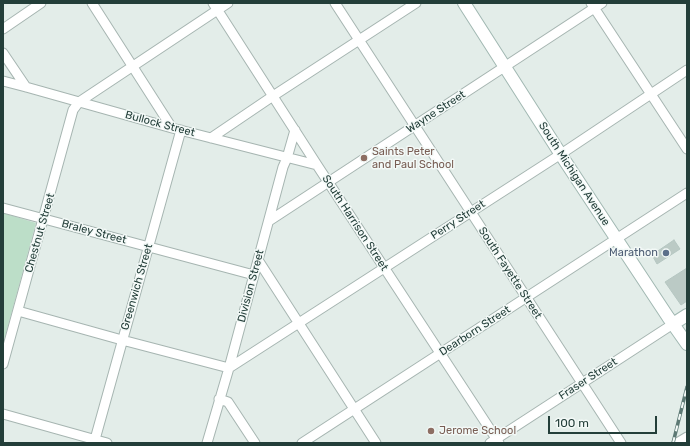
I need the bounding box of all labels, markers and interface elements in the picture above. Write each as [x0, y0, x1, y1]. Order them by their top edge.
street label: Wayne Street [404, 88, 468, 136]
street label: Bullock Street [124, 108, 196, 140]
street label: South Michigan Avenue [536, 120, 612, 228]
place label: Saints Peter and Paul School [372, 145, 454, 171]
marker: Saints Peter and Paul School [359, 153, 369, 163]
street label: South Harrison Street [319, 173, 391, 273]
street label: Chestnut Street [22, 192, 58, 274]
street label: Perry Street [428, 198, 488, 242]
street label: Braley Street [60, 217, 128, 247]
street label: South Fayette Street [475, 225, 545, 321]
street label: Greenwich Street [118, 242, 156, 332]
place label: Marathon [609, 246, 658, 260]
street label: Division Street [235, 248, 267, 324]
marker: Marathon [661, 248, 671, 258]
street label: Dearborn Street [437, 303, 513, 359]
street label: Fraser Street [556, 355, 620, 403]
scale bar [550, 408, 659, 434]
text: 100 m [555, 416, 589, 430]
place label: Jerome School [439, 424, 516, 438]
marker: Jerome School [426, 426, 436, 436]

